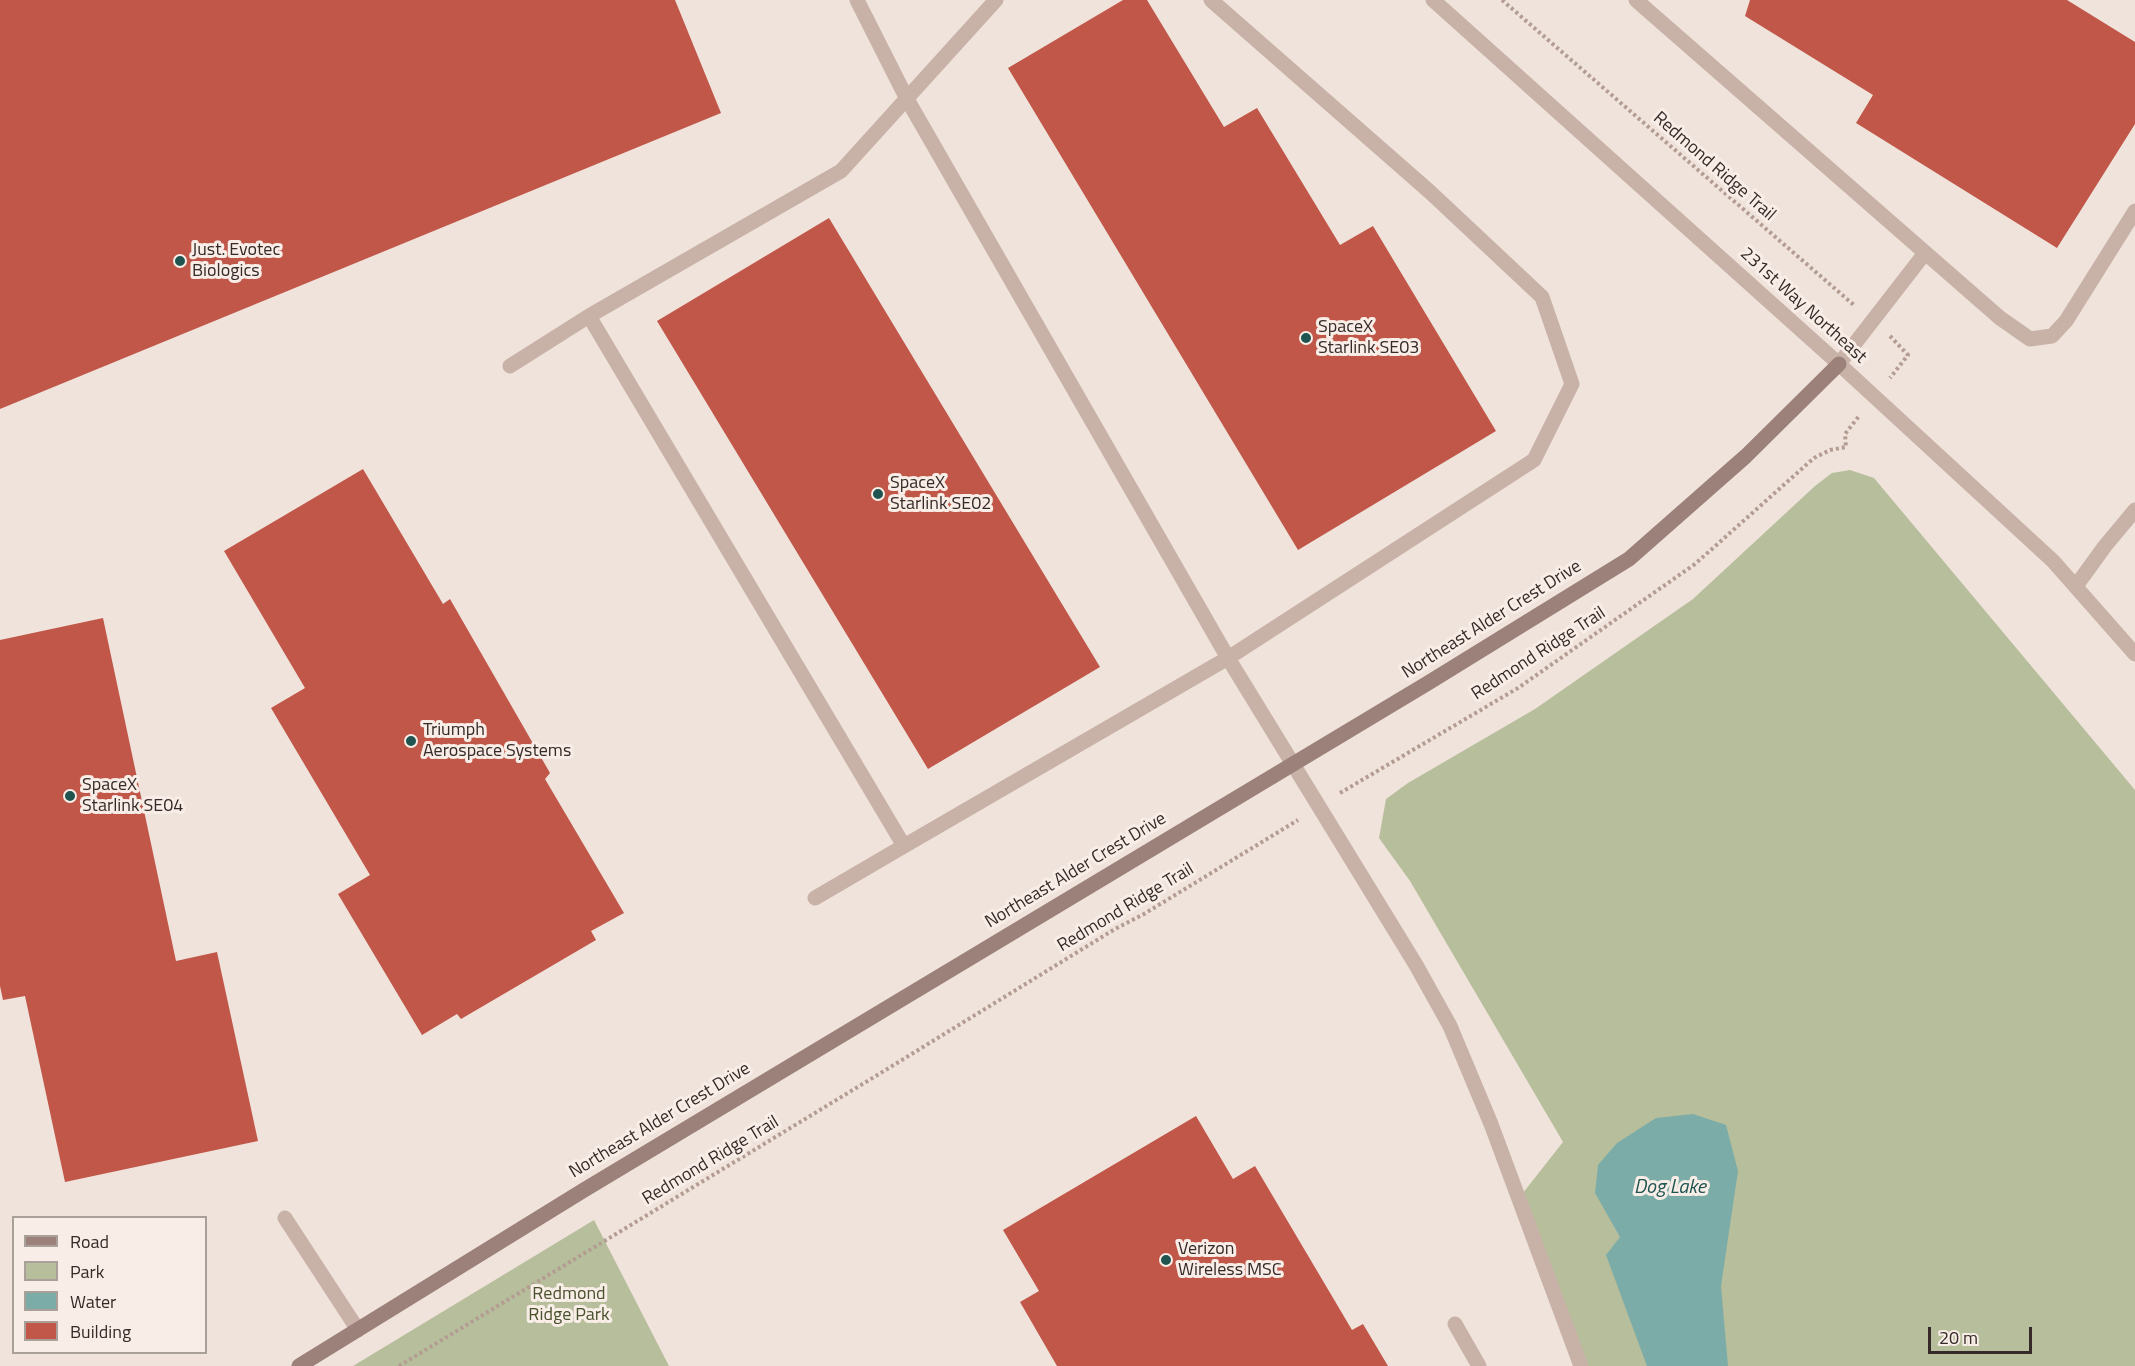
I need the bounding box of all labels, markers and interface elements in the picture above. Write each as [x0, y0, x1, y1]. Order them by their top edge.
street label: Redmond Ridge Trail [1648, 108, 1780, 226]
place label: Just. Evotec Biologics [192, 240, 280, 282]
street label: 231st Way Northeast [1735, 244, 1871, 368]
marker: Just. Evotec Biologics [173, 254, 187, 268]
place label: SpaceX Starlink SE03 [1318, 317, 1419, 360]
marker: SpaceX Starlink SE03 [1299, 331, 1313, 345]
place label: SpaceX Starlink SE02 [890, 473, 991, 516]
marker: SpaceX Starlink SE02 [871, 487, 885, 501]
street label: Northeast Alder Crest Drive [1398, 556, 1586, 684]
street label: Redmond Ridge Trail [1468, 603, 1610, 705]
place label: Triumph Aerospace Systems [423, 720, 571, 762]
marker: Triumph Aerospace Systems [404, 734, 418, 748]
place label: SpaceX Starlink SE04 [82, 775, 183, 818]
marker: SpaceX Starlink SE04 [63, 789, 77, 803]
street label: Northeast Alder Crest Drive [982, 808, 1170, 934]
street label: Redmond Ridge Trail [1054, 859, 1198, 957]
street label: Northeast Alder Crest Drive [566, 1058, 754, 1184]
street label: Redmond Ridge Trail [639, 1112, 783, 1210]
water label: Dog Lake [1634, 1176, 1706, 1200]
legend [12, 1216, 207, 1354]
text: Road [70, 1228, 109, 1255]
place label: Verizon Wireless MSC [1178, 1239, 1282, 1282]
marker: Verizon Wireless MSC [1159, 1253, 1173, 1267]
text: Park [70, 1258, 104, 1285]
park label: Redmond Ridge Park [528, 1284, 610, 1326]
text: Water [70, 1288, 116, 1315]
scale bar [1931, 1315, 2034, 1353]
text: Building [70, 1318, 131, 1345]
text: 20 m [1939, 1324, 1978, 1351]

